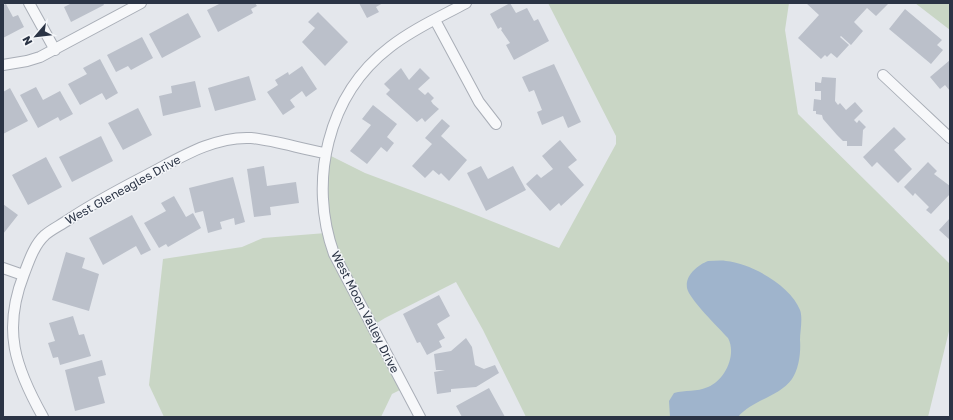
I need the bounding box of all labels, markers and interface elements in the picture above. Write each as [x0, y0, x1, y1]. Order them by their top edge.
north arrow [16, 16, 56, 56]
text: N [19, 34, 34, 48]
street label: West Gleneagles Drive [62, 152, 183, 228]
street label: West Moon Valley Drive [328, 248, 403, 375]

